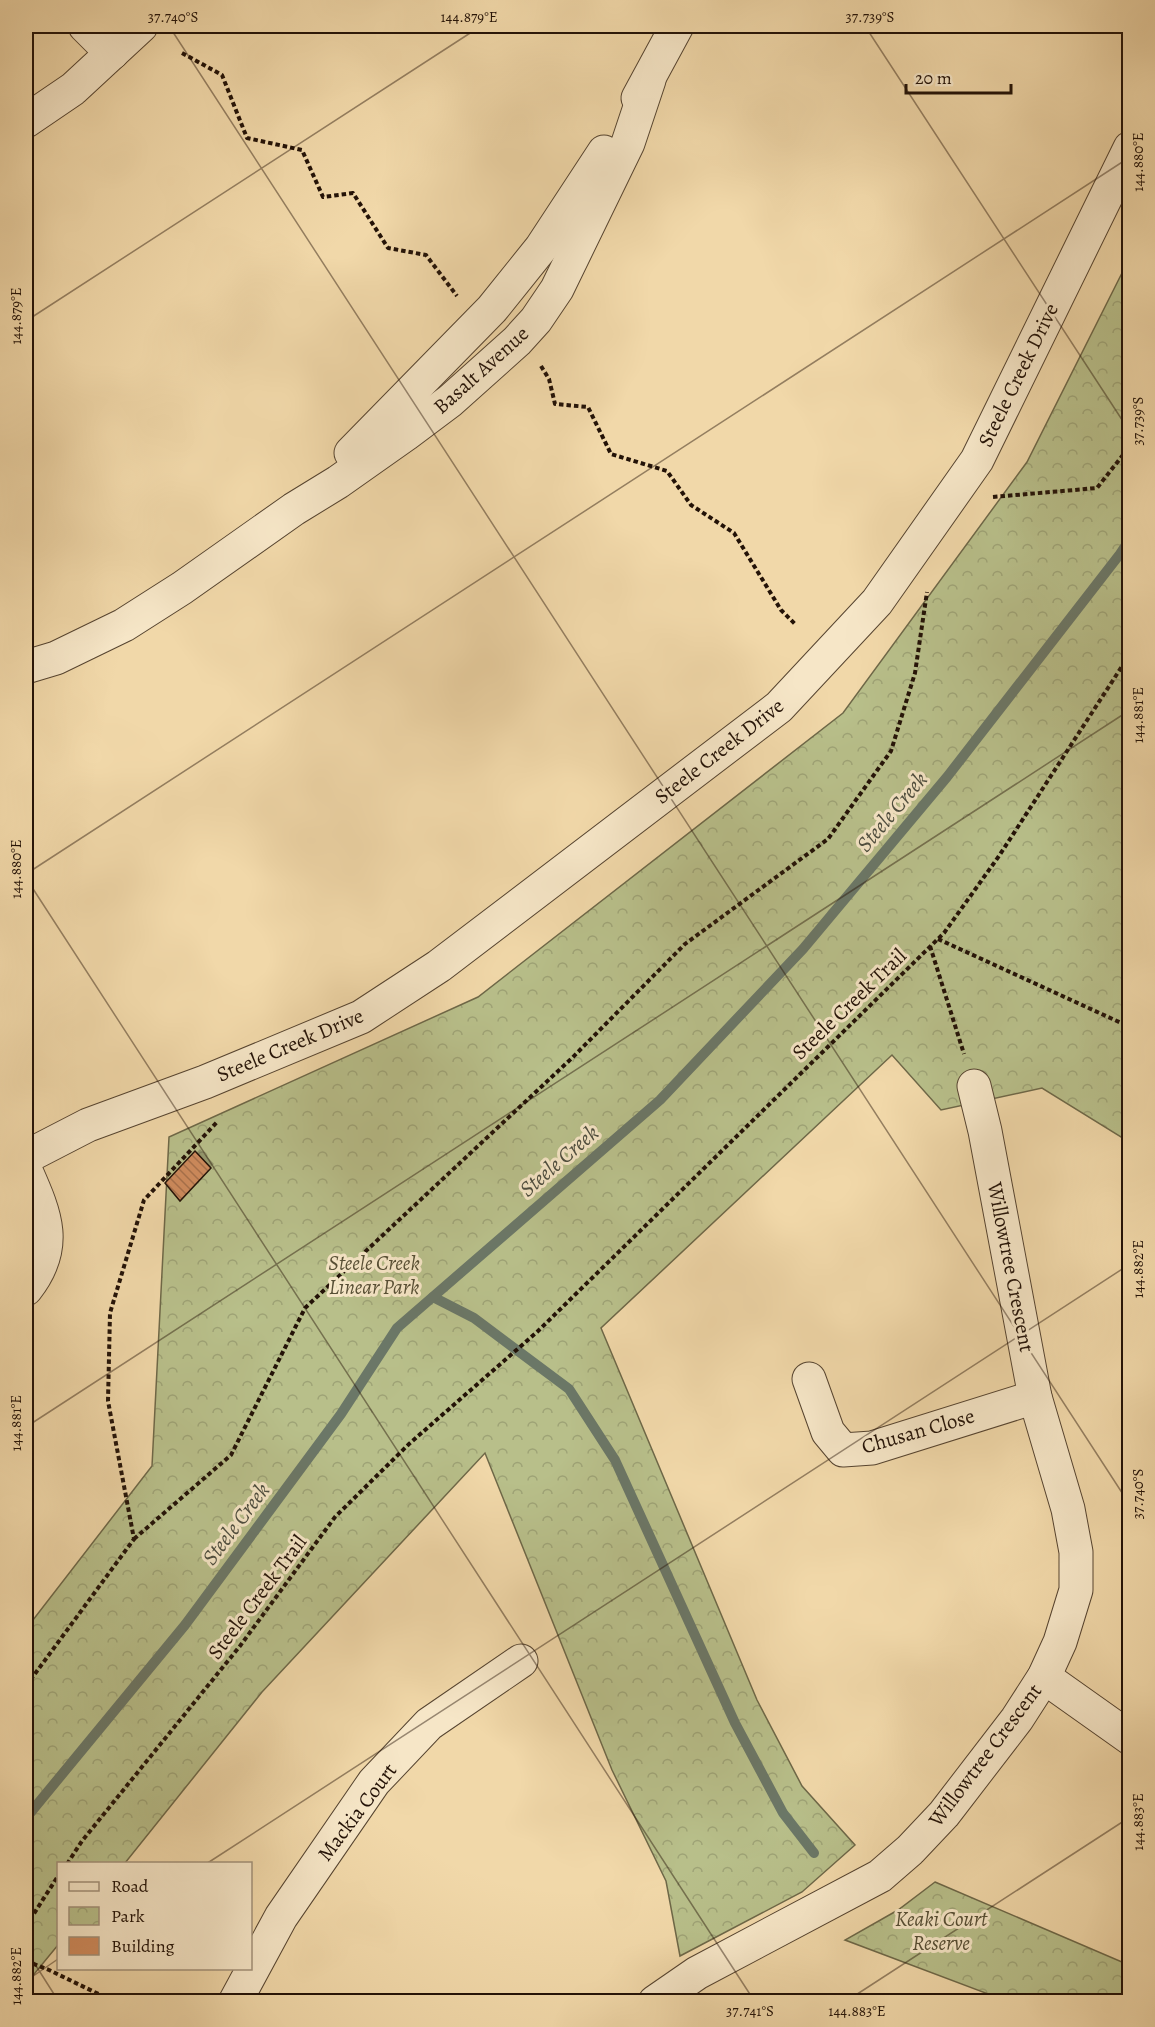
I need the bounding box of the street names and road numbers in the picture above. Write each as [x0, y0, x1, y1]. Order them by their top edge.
street label: Steele Creek Drive [971, 298, 1065, 452]
street label: Basalt Avenue [427, 320, 535, 420]
street label: Steele Creek Drive [649, 692, 789, 810]
street label: Steele Creek Trail [786, 942, 912, 1066]
street label: Steele Creek Drive [212, 1002, 368, 1088]
street label: Willowtree Crescent [981, 1179, 1041, 1354]
street label: Chusan Close [858, 1402, 978, 1460]
street label: Steele Creek Trail [201, 1529, 313, 1665]
street label: Willowtree Crescent [921, 1678, 1048, 1833]
street label: Mackia Court [311, 1757, 403, 1867]

